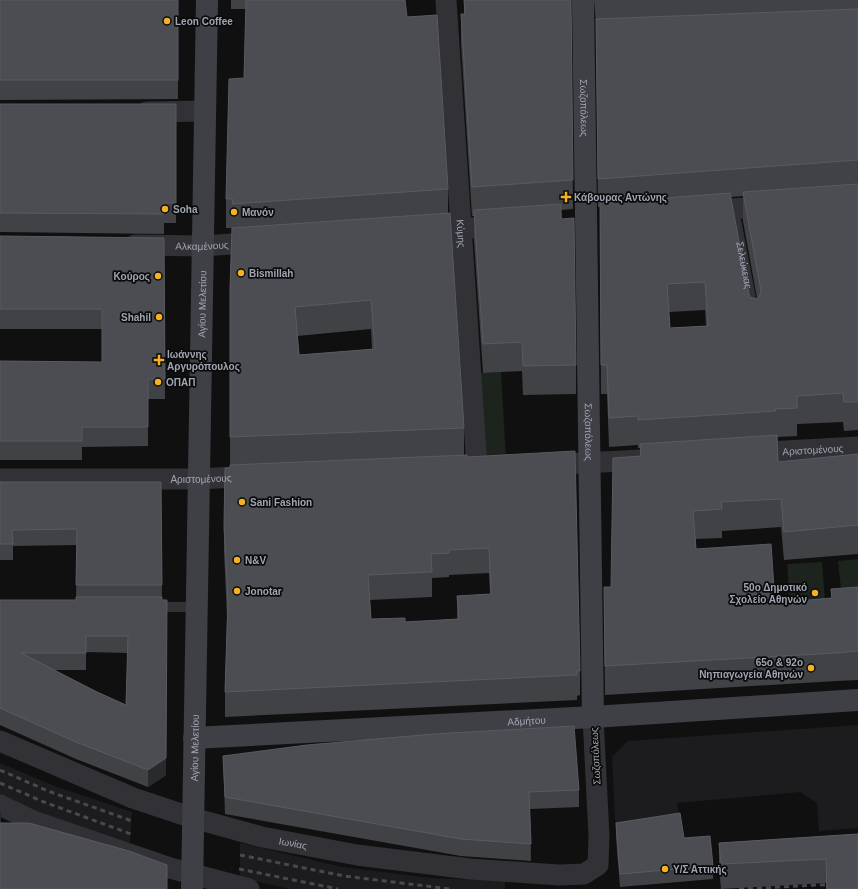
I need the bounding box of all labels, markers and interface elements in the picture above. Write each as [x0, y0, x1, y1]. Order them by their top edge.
marker: Leon Coffee [162, 16, 172, 26]
place label: Leon Coffee [175, 16, 233, 27]
street label: Σωζοπόλεως [577, 79, 590, 137]
marker: Κάβουρας Αντώνης [561, 192, 571, 202]
place label: Κάβουρας Αντώνης [574, 192, 667, 204]
marker: Soha [160, 204, 170, 214]
place label: Soha [173, 204, 198, 215]
marker: Μανόν [229, 207, 239, 217]
place label: Μανόν [242, 207, 274, 218]
street label: Κύμης [455, 219, 467, 248]
street label: Αλκαμένους [175, 239, 229, 252]
street label: Σελεύκειας [734, 241, 754, 290]
marker: Bismillah [236, 268, 246, 278]
place label: Bismillah [249, 268, 293, 279]
street label: Αγίου Μελετίου [196, 270, 208, 338]
place label: Κούρος [114, 271, 150, 283]
marker: Κούρος [153, 271, 163, 281]
place label: Shahil [121, 312, 151, 323]
marker: Shahil [154, 312, 164, 322]
place label: Ιωάννης Αργυρόπουλος [167, 349, 240, 373]
marker: Ιωάννης Αργυρόπουλος [154, 355, 164, 365]
marker: ΟΠΑΠ [153, 377, 163, 387]
place label: ΟΠΑΠ [166, 377, 195, 388]
street label: Σωζοπόλεως [582, 403, 594, 461]
street label: Αριστομένους [782, 443, 844, 457]
street label: Αριστομένους [170, 472, 232, 485]
marker: Sani Fashion [237, 497, 247, 507]
place label: Sani Fashion [250, 497, 312, 508]
marker: N&V [232, 555, 242, 565]
place label: N&V [245, 555, 266, 566]
place label: 50ο Δημοτικό Σχολείο Αθηνών [730, 582, 807, 605]
marker: Jonotar [232, 586, 242, 596]
place label: Jonotar [245, 586, 282, 597]
marker: 50ο Δημοτικό Σχολείο Αθηνών [810, 588, 820, 598]
place label: 65ο & 92ο Νηπιαγωγεία Αθηνών [699, 657, 803, 680]
marker: 65ο & 92ο Νηπιαγωγεία Αθηνών [806, 663, 816, 673]
street label: Αγίου Μελετίου [189, 714, 201, 782]
street label: Αδμήτου [507, 714, 546, 727]
street label: Σωζοπόλεως [588, 727, 603, 785]
street label: Ιωνίας [278, 835, 308, 851]
marker: Υ/Σ Αττικής [660, 864, 670, 874]
place label: Υ/Σ Αττικής [673, 864, 727, 876]

